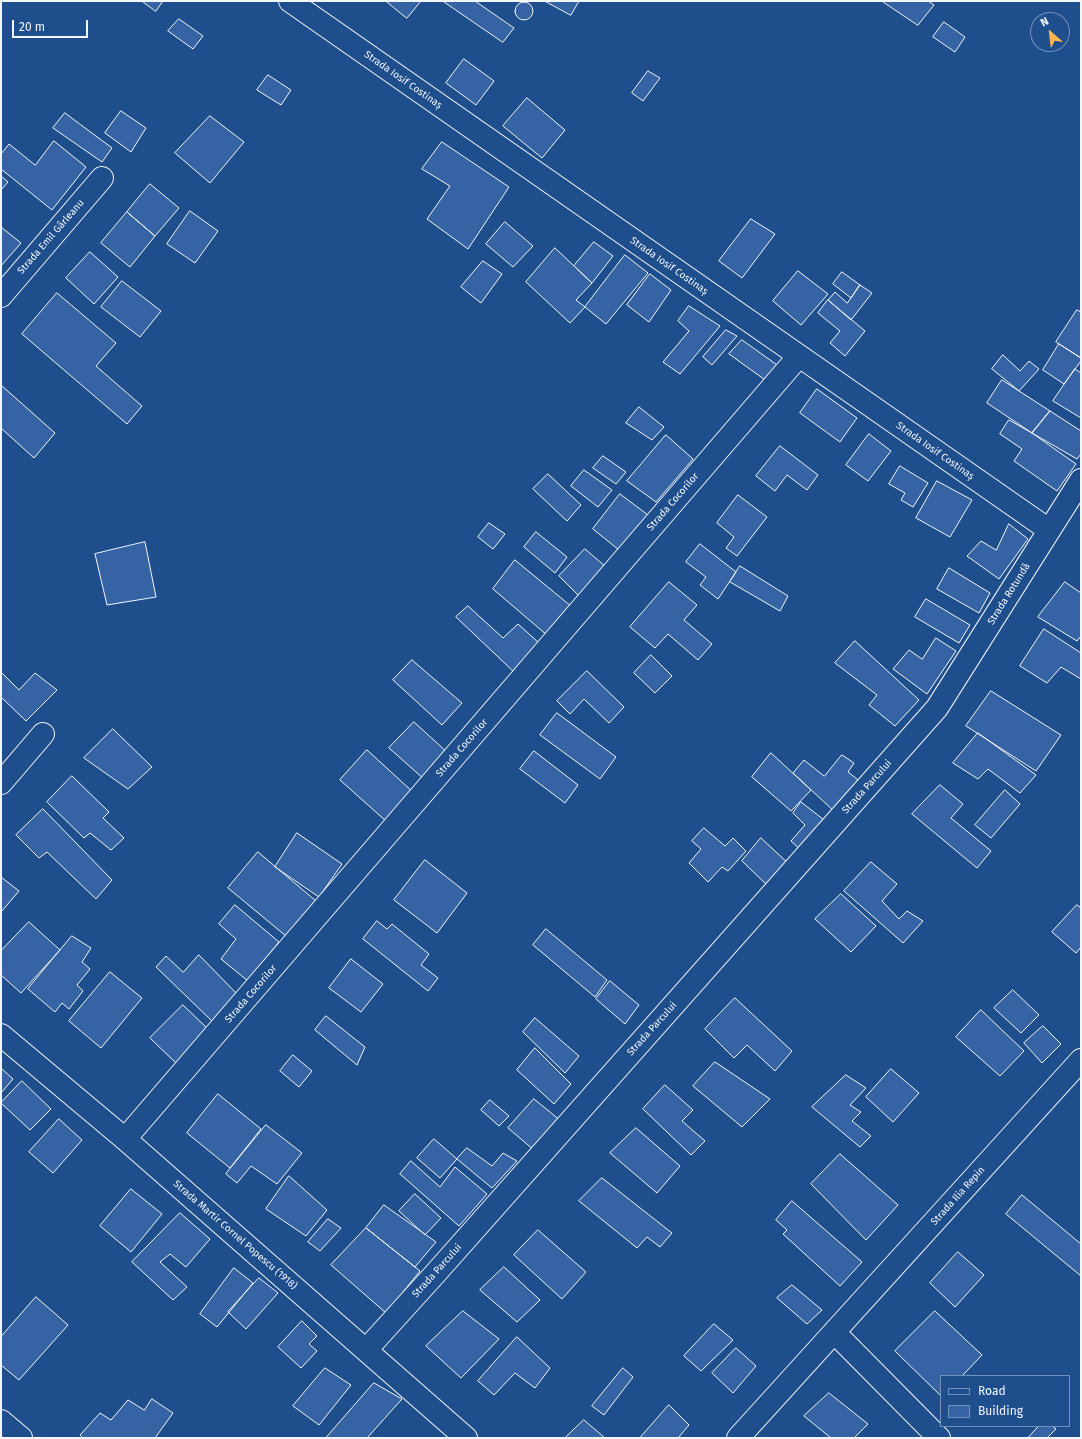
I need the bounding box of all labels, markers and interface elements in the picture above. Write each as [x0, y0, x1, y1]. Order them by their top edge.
scale bar [14, 12, 90, 38]
north arrow [1030, 12, 1070, 52]
text: N [1038, 14, 1051, 29]
text: 20 m [19, 20, 45, 34]
street label: Strada Iosif Costinaș [362, 49, 444, 111]
street label: Strada Emil Gârleanu [15, 197, 87, 277]
street label: Strada Iosif Costinaș [628, 235, 710, 297]
street label: Strada Iosif Costinaș [894, 420, 976, 482]
street label: Strada Cocorilor [645, 471, 701, 533]
street label: Strada Rotundă [985, 561, 1033, 627]
street label: Strada Cocorilor [434, 717, 490, 779]
street label: Strada Parcului [840, 758, 894, 816]
street label: Strada Cocorilor [223, 963, 279, 1025]
street label: Strada Parcului [625, 1000, 679, 1058]
street label: Strada Ilia Repin [929, 1164, 987, 1228]
street label: Strada Martir Cornel Popescu (1918) [171, 1178, 299, 1292]
street label: Strada Parcului [410, 1242, 464, 1300]
legend [940, 1375, 1070, 1427]
text: Road [978, 1384, 1006, 1398]
text: Building [978, 1404, 1023, 1418]

